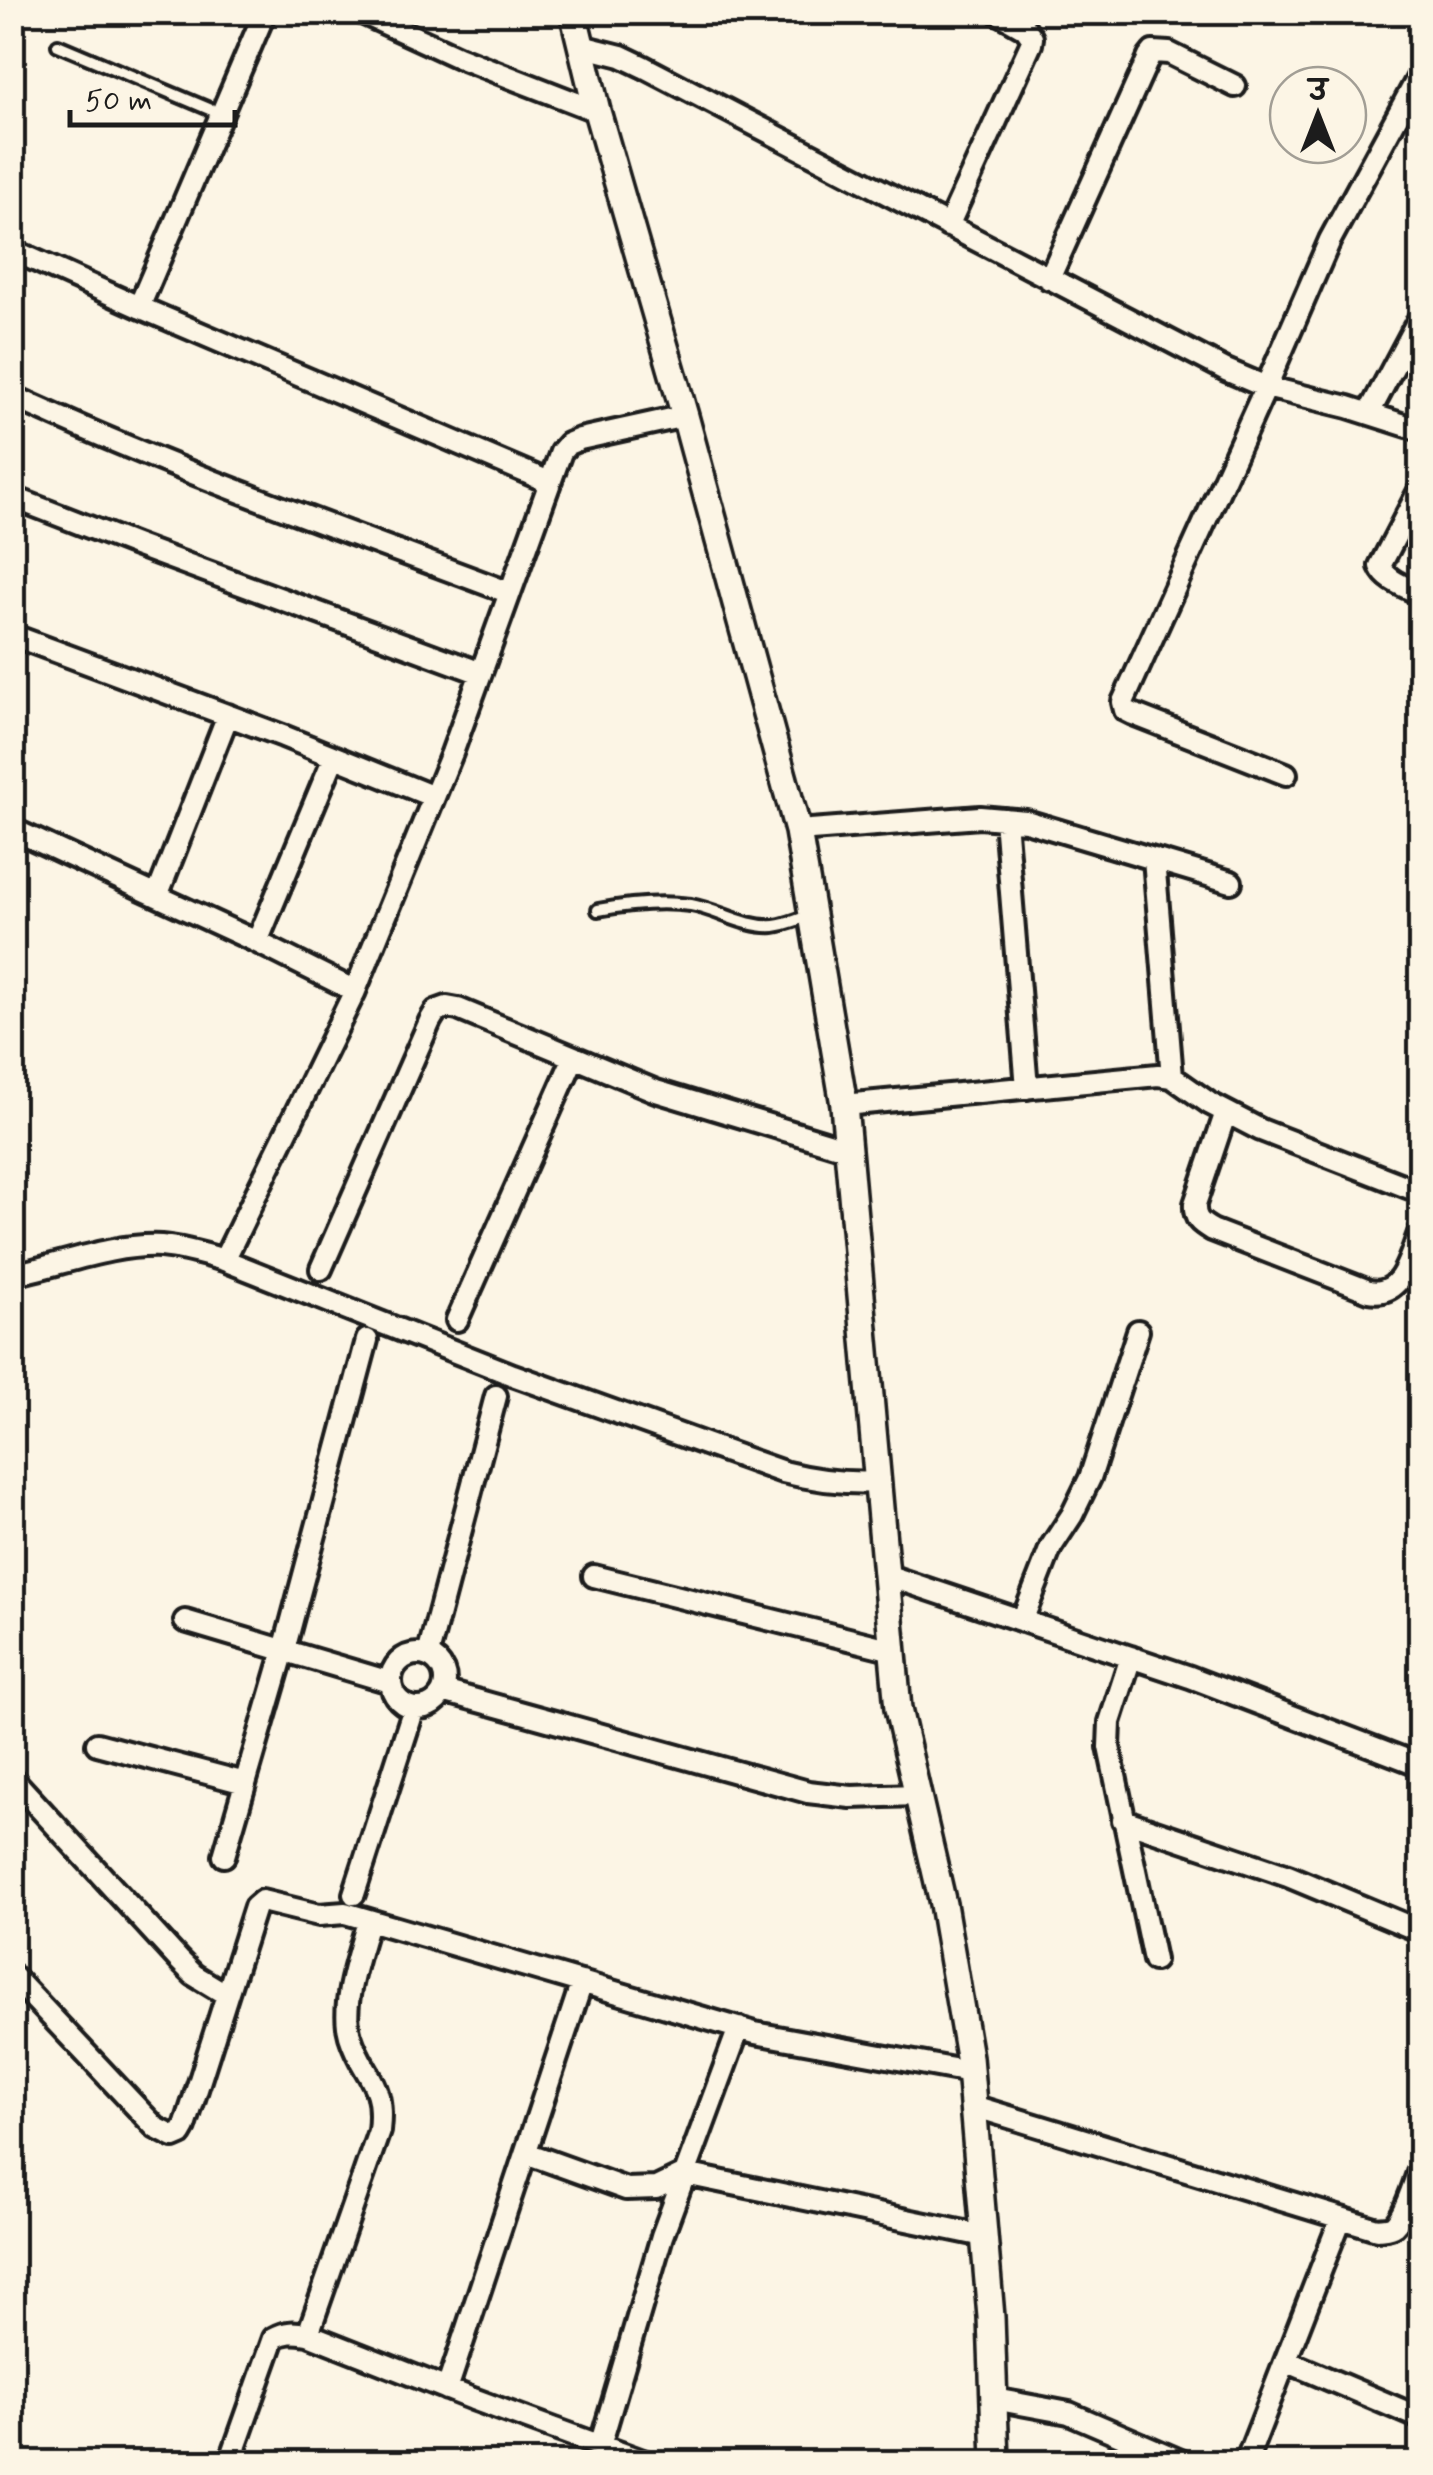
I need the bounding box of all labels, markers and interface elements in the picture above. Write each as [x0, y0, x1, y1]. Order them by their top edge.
scale bar [70, 65, 235, 127]
north arrow [1268, 65, 1368, 165]
text: उ [1306, 74, 1330, 111]
text: 50 m [85, 82, 152, 121]

